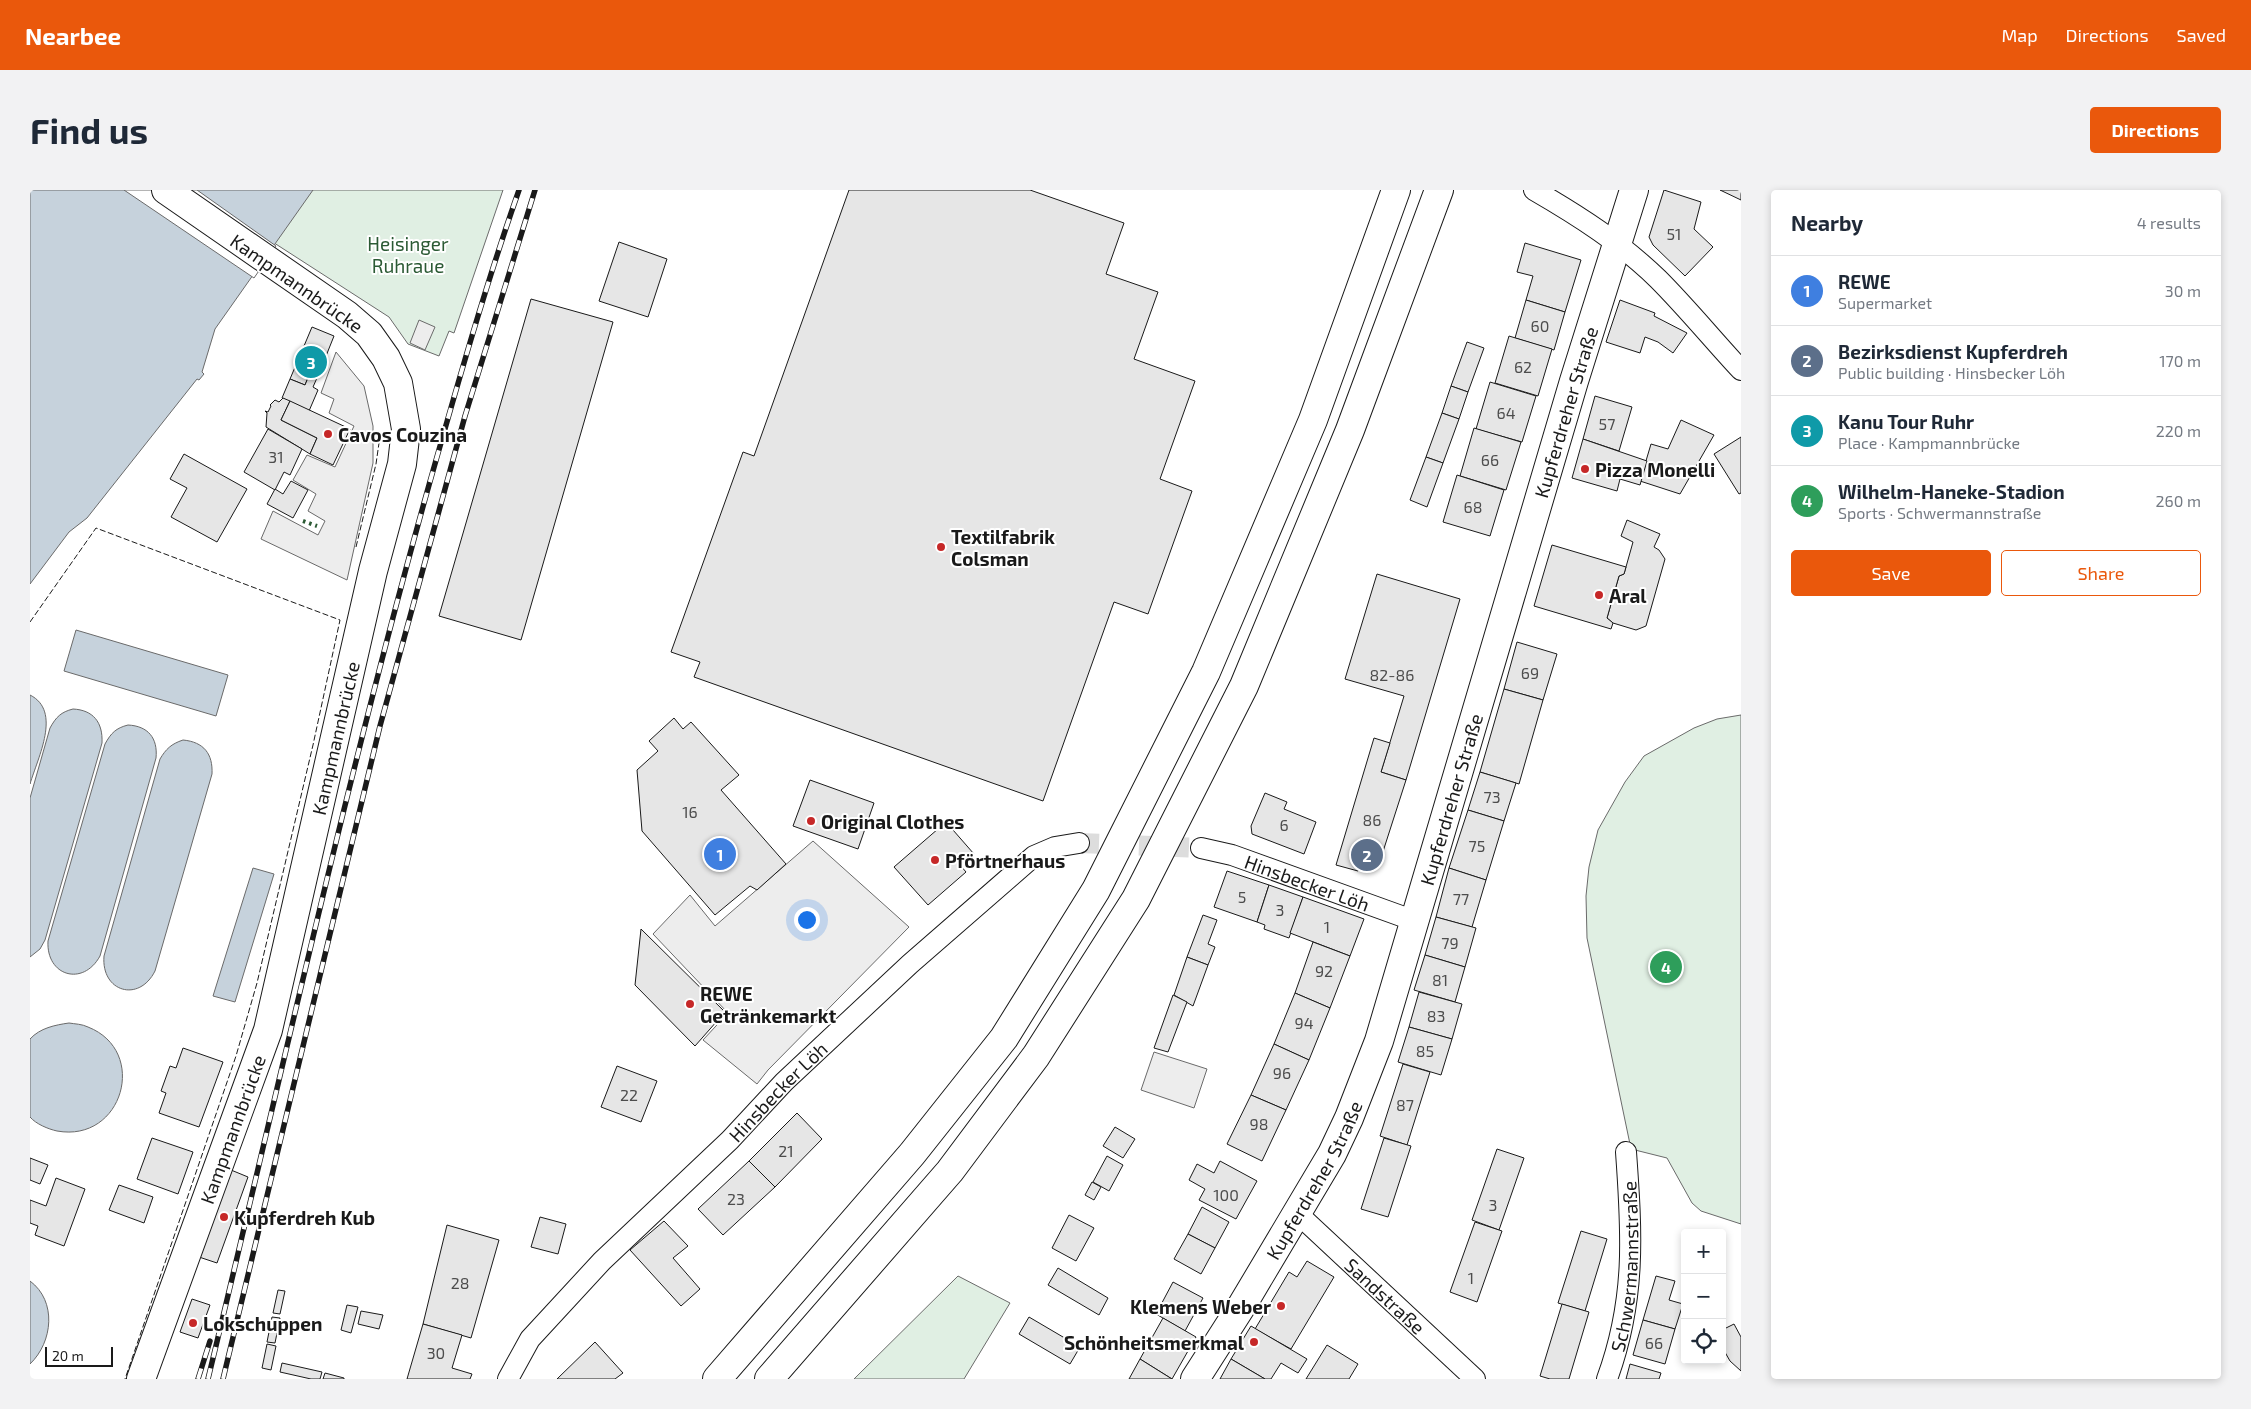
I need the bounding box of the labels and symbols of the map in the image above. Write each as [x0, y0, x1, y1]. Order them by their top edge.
house number: 51 [1667, 224, 1681, 243]
street label: Kampmannbrücke [226, 229, 368, 337]
park label: Heisinger Ruhraue [367, 232, 449, 277]
house number: 60 [1531, 316, 1549, 335]
street label: Kupferdreher Straße [1529, 323, 1602, 500]
pin: 3 [295, 343, 327, 381]
house number: 62 [1514, 357, 1532, 376]
house number: 64 [1497, 403, 1516, 422]
house number: 57 [1599, 414, 1615, 433]
place label: Cavos Couzina [338, 423, 467, 446]
marker: Cavos Couzina [322, 428, 334, 440]
house number: 31 [268, 447, 284, 466]
house number: 66 [1481, 450, 1499, 469]
place label: Pizza Monelli [1595, 458, 1715, 481]
marker: Pizza Monelli [1579, 463, 1591, 475]
house number: 68 [1464, 497, 1482, 516]
place label: Textilfabrik Colsman [951, 525, 1055, 570]
marker: Textilfabrik Colsman [935, 541, 947, 553]
place label: Aral [1609, 584, 1647, 607]
marker: Aral [1593, 589, 1605, 601]
street label: Kampmannbrücke [306, 659, 364, 817]
house number: 69 [1521, 663, 1539, 682]
house number: 82-86 [1370, 665, 1414, 684]
street label: Kupferdreher Straße [1414, 711, 1487, 888]
house number: 73 [1483, 787, 1501, 806]
house number: 16 [682, 802, 698, 821]
place label: Original Clothes [821, 810, 964, 833]
house number: 86 [1363, 810, 1381, 829]
marker: Original Clothes [805, 815, 817, 827]
house number: 6 [1279, 815, 1289, 834]
pin: 1 [704, 835, 736, 873]
pin: 2 [1351, 836, 1383, 874]
house number: 75 [1469, 836, 1485, 855]
place label: Pförtnerhaus [945, 849, 1065, 872]
street label: Hinsbecker Löh [1242, 849, 1373, 915]
marker: Pförtnerhaus [929, 854, 941, 866]
house number: 5 [1238, 887, 1246, 906]
house number: 77 [1453, 889, 1469, 908]
house number: 3 [1276, 900, 1284, 919]
your location [794, 907, 820, 933]
house number: 1 [1324, 917, 1330, 936]
house number: 79 [1441, 933, 1459, 952]
pin: 4 [1650, 948, 1682, 986]
house number: 92 [1315, 961, 1333, 980]
house number: 81 [1432, 970, 1448, 989]
place label: REWE Getränkemarkt [700, 982, 836, 1027]
marker: REWE Getränkemarkt [684, 998, 696, 1010]
house number: 83 [1427, 1006, 1445, 1025]
house number: 94 [1295, 1013, 1314, 1032]
street label: Hinsbecker Löh [723, 1036, 832, 1146]
house number: 85 [1416, 1041, 1434, 1060]
street label: Kampmannbrücke [194, 1051, 270, 1207]
house number: 96 [1273, 1063, 1291, 1082]
house number: 22 [620, 1085, 638, 1104]
house number: 87 [1396, 1095, 1414, 1114]
street label: Kupferdreher Straße [1261, 1097, 1366, 1263]
house number: 98 [1250, 1114, 1268, 1133]
house number: 21 [778, 1141, 794, 1160]
street label: Schwermannstraße [1605, 1180, 1642, 1354]
house number: 100 [1213, 1185, 1239, 1204]
house number: 23 [727, 1189, 745, 1208]
house number: 3 [1489, 1195, 1497, 1214]
place label: Kupferdreh Kub [234, 1206, 375, 1229]
marker: Kupferdreh Kub [218, 1211, 230, 1223]
street label: Sandstraße [1341, 1253, 1430, 1338]
house number: 1 [1468, 1268, 1474, 1287]
house number: 28 [451, 1273, 469, 1292]
place label: Klemens Weber [1130, 1295, 1271, 1318]
marker: Klemens Weber [1275, 1300, 1287, 1312]
place label: Lokschuppen [203, 1312, 322, 1335]
marker: Lokschuppen [187, 1317, 199, 1329]
place label: Schönheitsmerkmal [1064, 1331, 1245, 1354]
house number: 66 [1645, 1333, 1663, 1352]
marker: Schönheitsmerkmal [1248, 1336, 1260, 1348]
house number: 30 [427, 1343, 445, 1362]
scale bar [45, 1344, 112, 1367]

